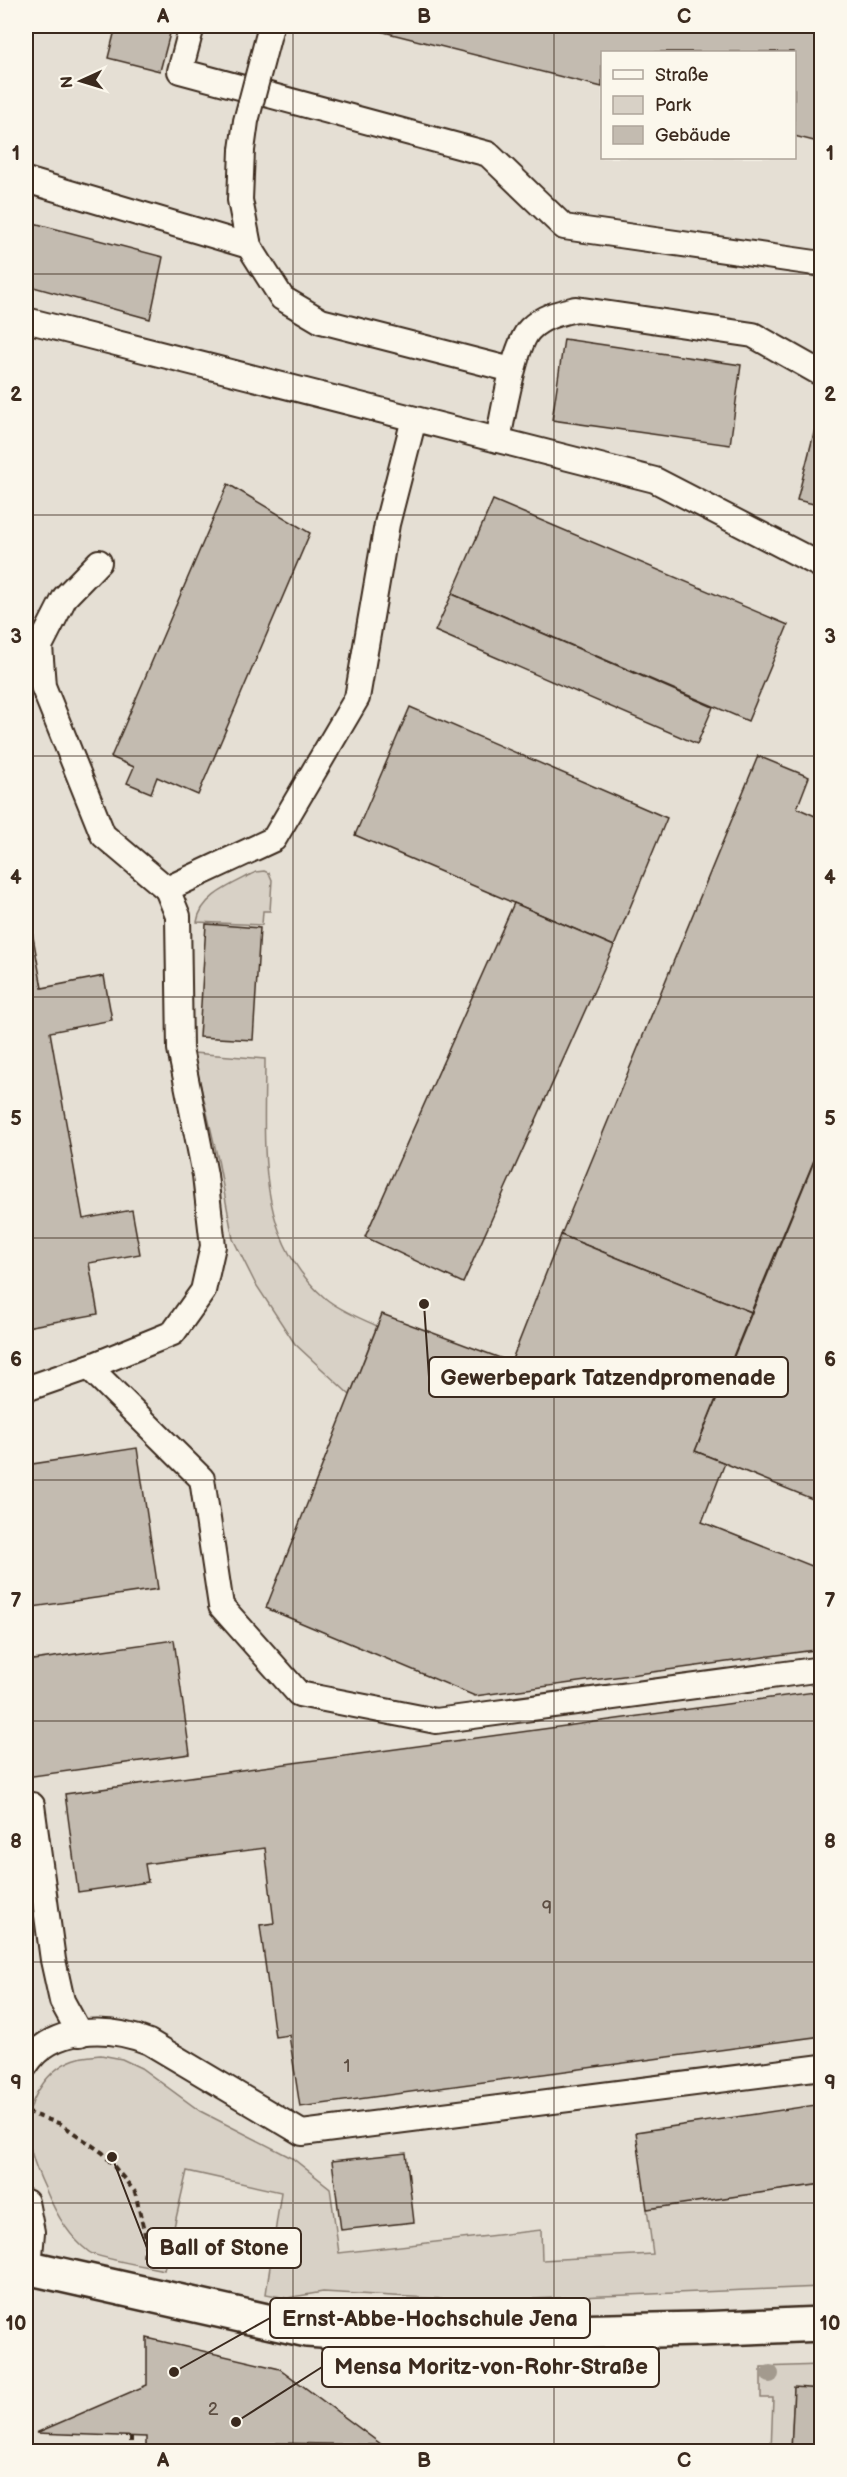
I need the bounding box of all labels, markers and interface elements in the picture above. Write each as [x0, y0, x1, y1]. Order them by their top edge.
text: A [156, 5, 170, 29]
text: B [417, 5, 431, 29]
text: C [677, 5, 691, 29]
north arrow [51, 51, 111, 111]
legend [601, 51, 796, 159]
text: Straße [655, 65, 709, 86]
text: N [58, 75, 77, 89]
text: Park [655, 95, 691, 116]
text: Gebäude [655, 125, 731, 146]
text: 1 [12, 142, 20, 166]
text: 1 [826, 142, 834, 166]
text: 2 [10, 383, 22, 407]
text: 2 [824, 383, 836, 407]
text: 3 [10, 625, 22, 649]
text: 3 [824, 625, 836, 649]
text: 4 [10, 866, 22, 890]
text: 4 [824, 866, 836, 890]
text: 5 [10, 1107, 22, 1131]
text: 5 [824, 1107, 836, 1131]
text: 6 [10, 1348, 22, 1372]
text: 6 [824, 1348, 836, 1372]
callout: Gewerbepark Tatzendpromenade [429, 1357, 788, 1397]
text: Gewerbepark Tatzendpromenade [441, 1365, 775, 1392]
text: 7 [10, 1589, 22, 1613]
text: 7 [824, 1589, 836, 1613]
text: 8 [10, 1830, 22, 1854]
text: 8 [824, 1830, 836, 1854]
house number: 9 [542, 1898, 552, 1919]
house number: 1 [344, 2056, 350, 2077]
text: 9 [10, 2071, 22, 2095]
text: 9 [824, 2071, 836, 2095]
callout: Ball of Stone [147, 2228, 301, 2268]
text: Ball of Stone [159, 2235, 289, 2262]
callout: Ernst-Abbe-Hochschule Jena [270, 2298, 590, 2338]
text: Ernst-Abbe-Hochschule Jena [282, 2306, 578, 2333]
text: 10 [6, 2312, 26, 2336]
text: 10 [820, 2312, 840, 2336]
callout: Mensa Moritz-von-Rohr-Straße [322, 2347, 659, 2387]
text: Mensa Moritz-von-Rohr-Straße [334, 2354, 648, 2381]
house number: 2 [208, 2399, 219, 2420]
text: A [156, 2449, 170, 2473]
text: B [417, 2449, 431, 2473]
text: C [677, 2449, 691, 2473]

